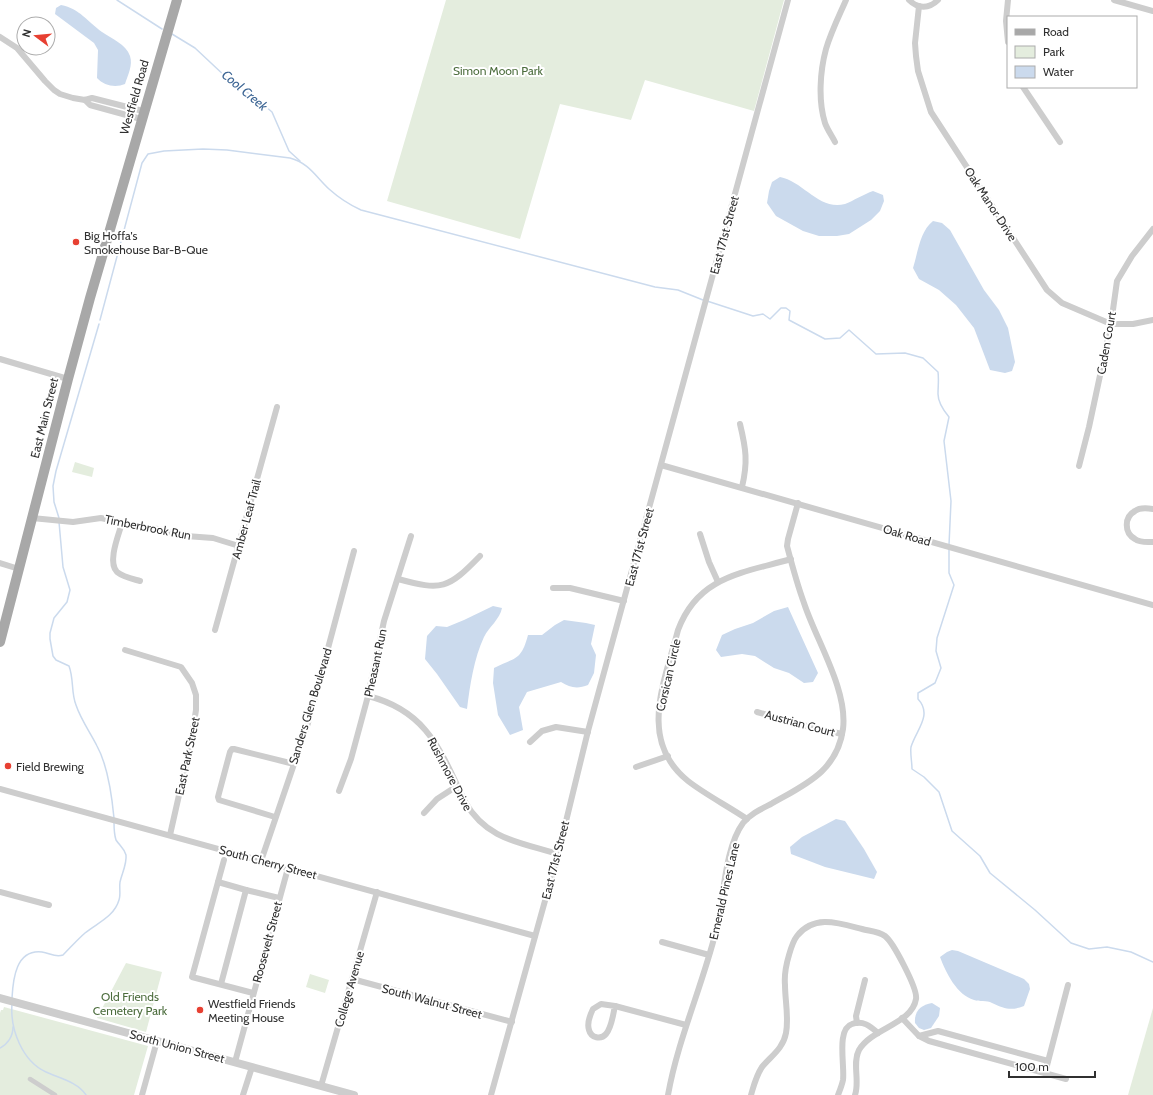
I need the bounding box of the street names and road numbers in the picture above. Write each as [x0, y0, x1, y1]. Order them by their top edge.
street label: Westfield Road [116, 58, 152, 136]
street label: Oak Manor Drive [962, 164, 1020, 244]
street label: East 171st Street [706, 194, 742, 276]
street label: Caden Court [1093, 311, 1119, 375]
street label: East Main Street [27, 376, 61, 460]
street label: Amber Leaf Trail [228, 477, 264, 560]
street label: East 171st Street [621, 506, 657, 588]
street label: Timberbrook Run [104, 511, 193, 543]
street label: Oak Road [881, 521, 933, 549]
street label: Pheasant Run [360, 627, 390, 698]
street label: Corsican Circle [652, 637, 684, 713]
street label: Sanders Glen Boulevard [285, 646, 335, 766]
street label: Austrian Court [763, 706, 837, 740]
street label: East Park Street [171, 716, 203, 796]
street label: Rushmore Drive [424, 735, 476, 813]
street label: East 171st Street [538, 819, 572, 901]
street label: Emerald Pines Lane [706, 841, 742, 941]
street label: South Cherry Street [218, 842, 318, 882]
street label: Roosevelt Street [249, 900, 285, 984]
street label: College Avenue [331, 949, 367, 1029]
street label: South Walnut Street [380, 980, 484, 1022]
street label: South Union Street [128, 1026, 226, 1066]

